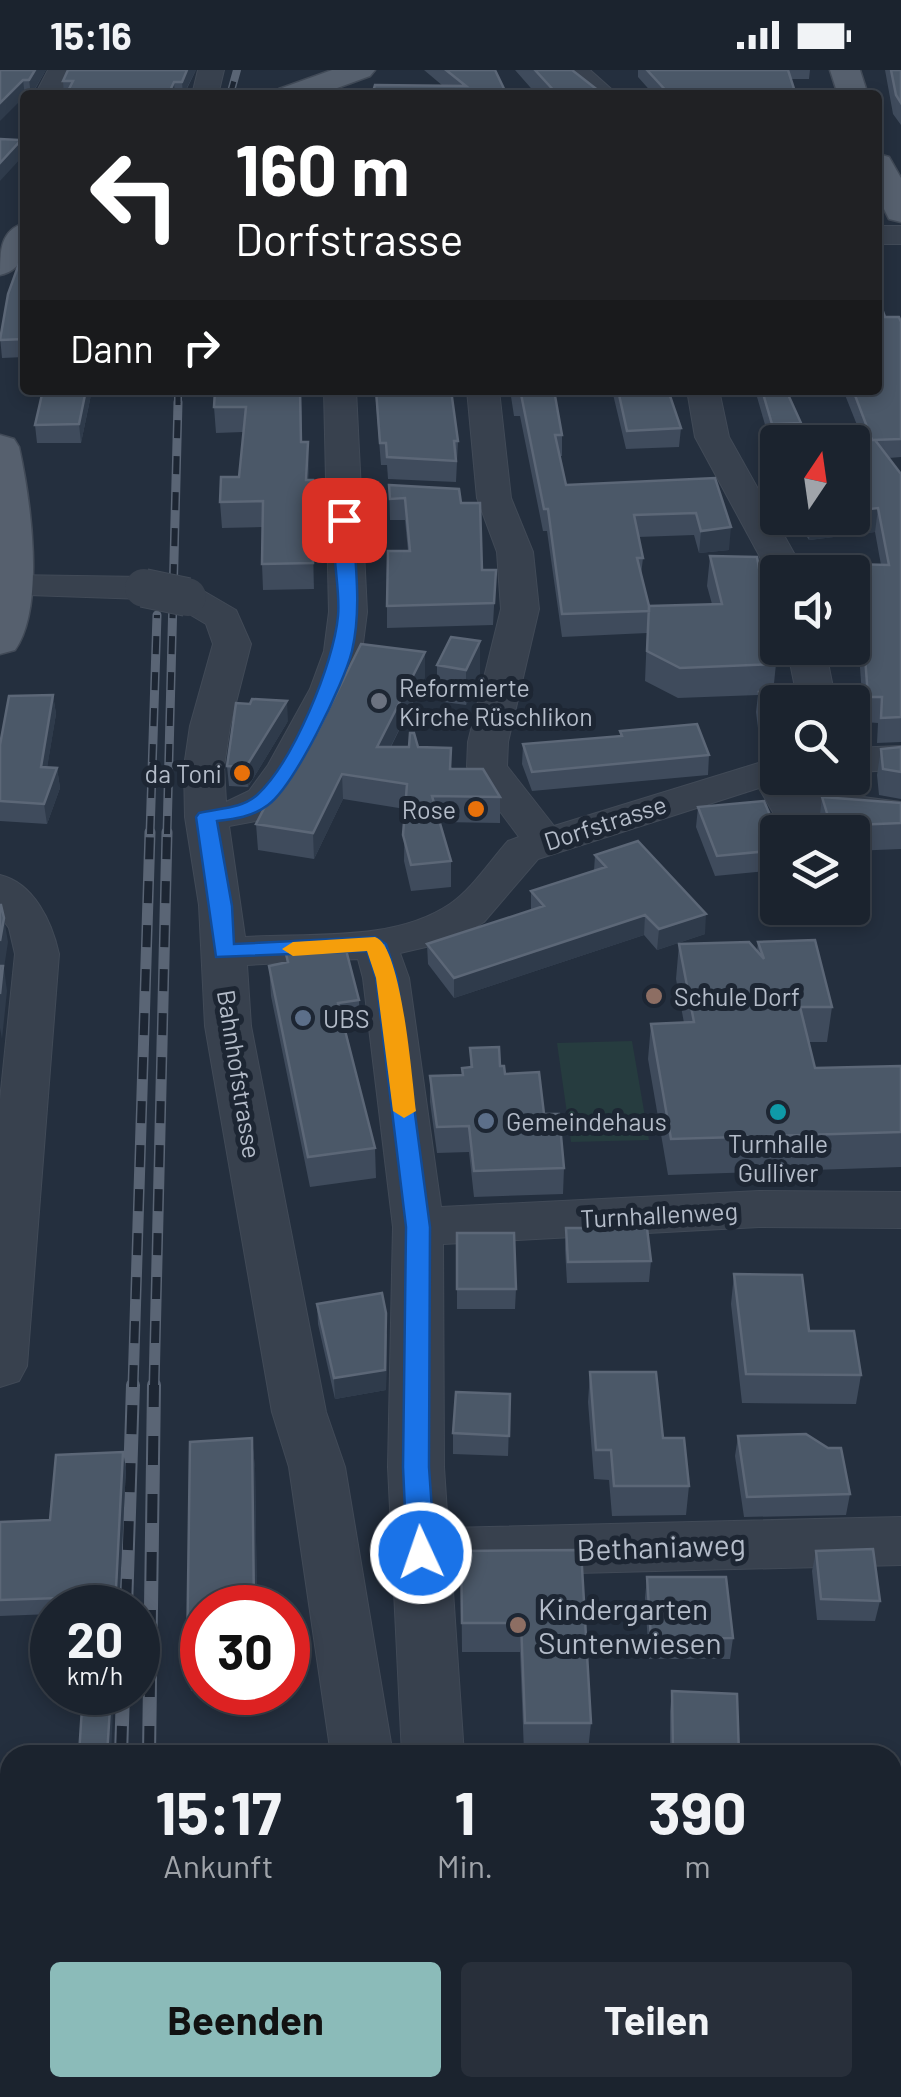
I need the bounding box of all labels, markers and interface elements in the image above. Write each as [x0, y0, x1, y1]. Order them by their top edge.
text: 15:16 [50, 12, 132, 58]
text: 160 m [235, 126, 410, 210]
icon: left [70, 130, 200, 260]
text: Dorfstrasse [235, 211, 463, 265]
icon: right [174, 320, 229, 375]
text: Dann [70, 325, 154, 371]
north arrow [760, 425, 870, 535]
map controls [760, 425, 870, 925]
pin [302, 478, 387, 563]
icon: arrive [317, 493, 372, 548]
button: sound [760, 555, 870, 665]
place label: Reformierte Kirche Rüschlikon [399, 672, 593, 731]
button: search [760, 685, 870, 795]
marker: Reformierte Kirche Rüschlikon [368, 690, 390, 712]
place label: da Toni [145, 758, 222, 788]
marker: da Toni [231, 762, 253, 784]
street label: Dorfstrasse [540, 788, 670, 856]
place label: Rose [402, 794, 456, 824]
marker: Rose [465, 798, 487, 820]
button: layers [760, 815, 870, 925]
place label: Schule Dorf [674, 981, 800, 1011]
marker: Schule Dorf [643, 985, 665, 1007]
street label: Bahnhofstrasse [212, 987, 268, 1161]
place label: UBS [323, 1003, 369, 1033]
marker: UBS [292, 1007, 314, 1029]
marker: Turnhalle Gulliver [767, 1101, 789, 1123]
place label: Gemeindehaus [506, 1106, 667, 1136]
marker: Gemeindehaus [475, 1110, 497, 1132]
place label: Turnhalle Gulliver [728, 1128, 828, 1187]
street label: Turnhallenweg [579, 1195, 739, 1233]
position arrow [369, 1501, 473, 1605]
street label: Bethaniaweg [576, 1525, 746, 1567]
speed limit sign: 30 [180, 1585, 310, 1715]
place label: Kindergarten Suntenwiesen [538, 1590, 722, 1660]
text: 20 [67, 1608, 123, 1668]
marker: Kindergarten Suntenwiesen [507, 1614, 529, 1636]
text: km/h [67, 1660, 123, 1690]
text: 15:17 [155, 1775, 282, 1847]
text: 1 [454, 1775, 476, 1847]
text: 390 [648, 1775, 747, 1847]
text: Ankunft [163, 1846, 273, 1884]
text: Min. [437, 1846, 493, 1884]
text: m [684, 1846, 711, 1884]
button: Beenden [50, 1962, 441, 2077]
button: Teilen [461, 1962, 852, 2077]

